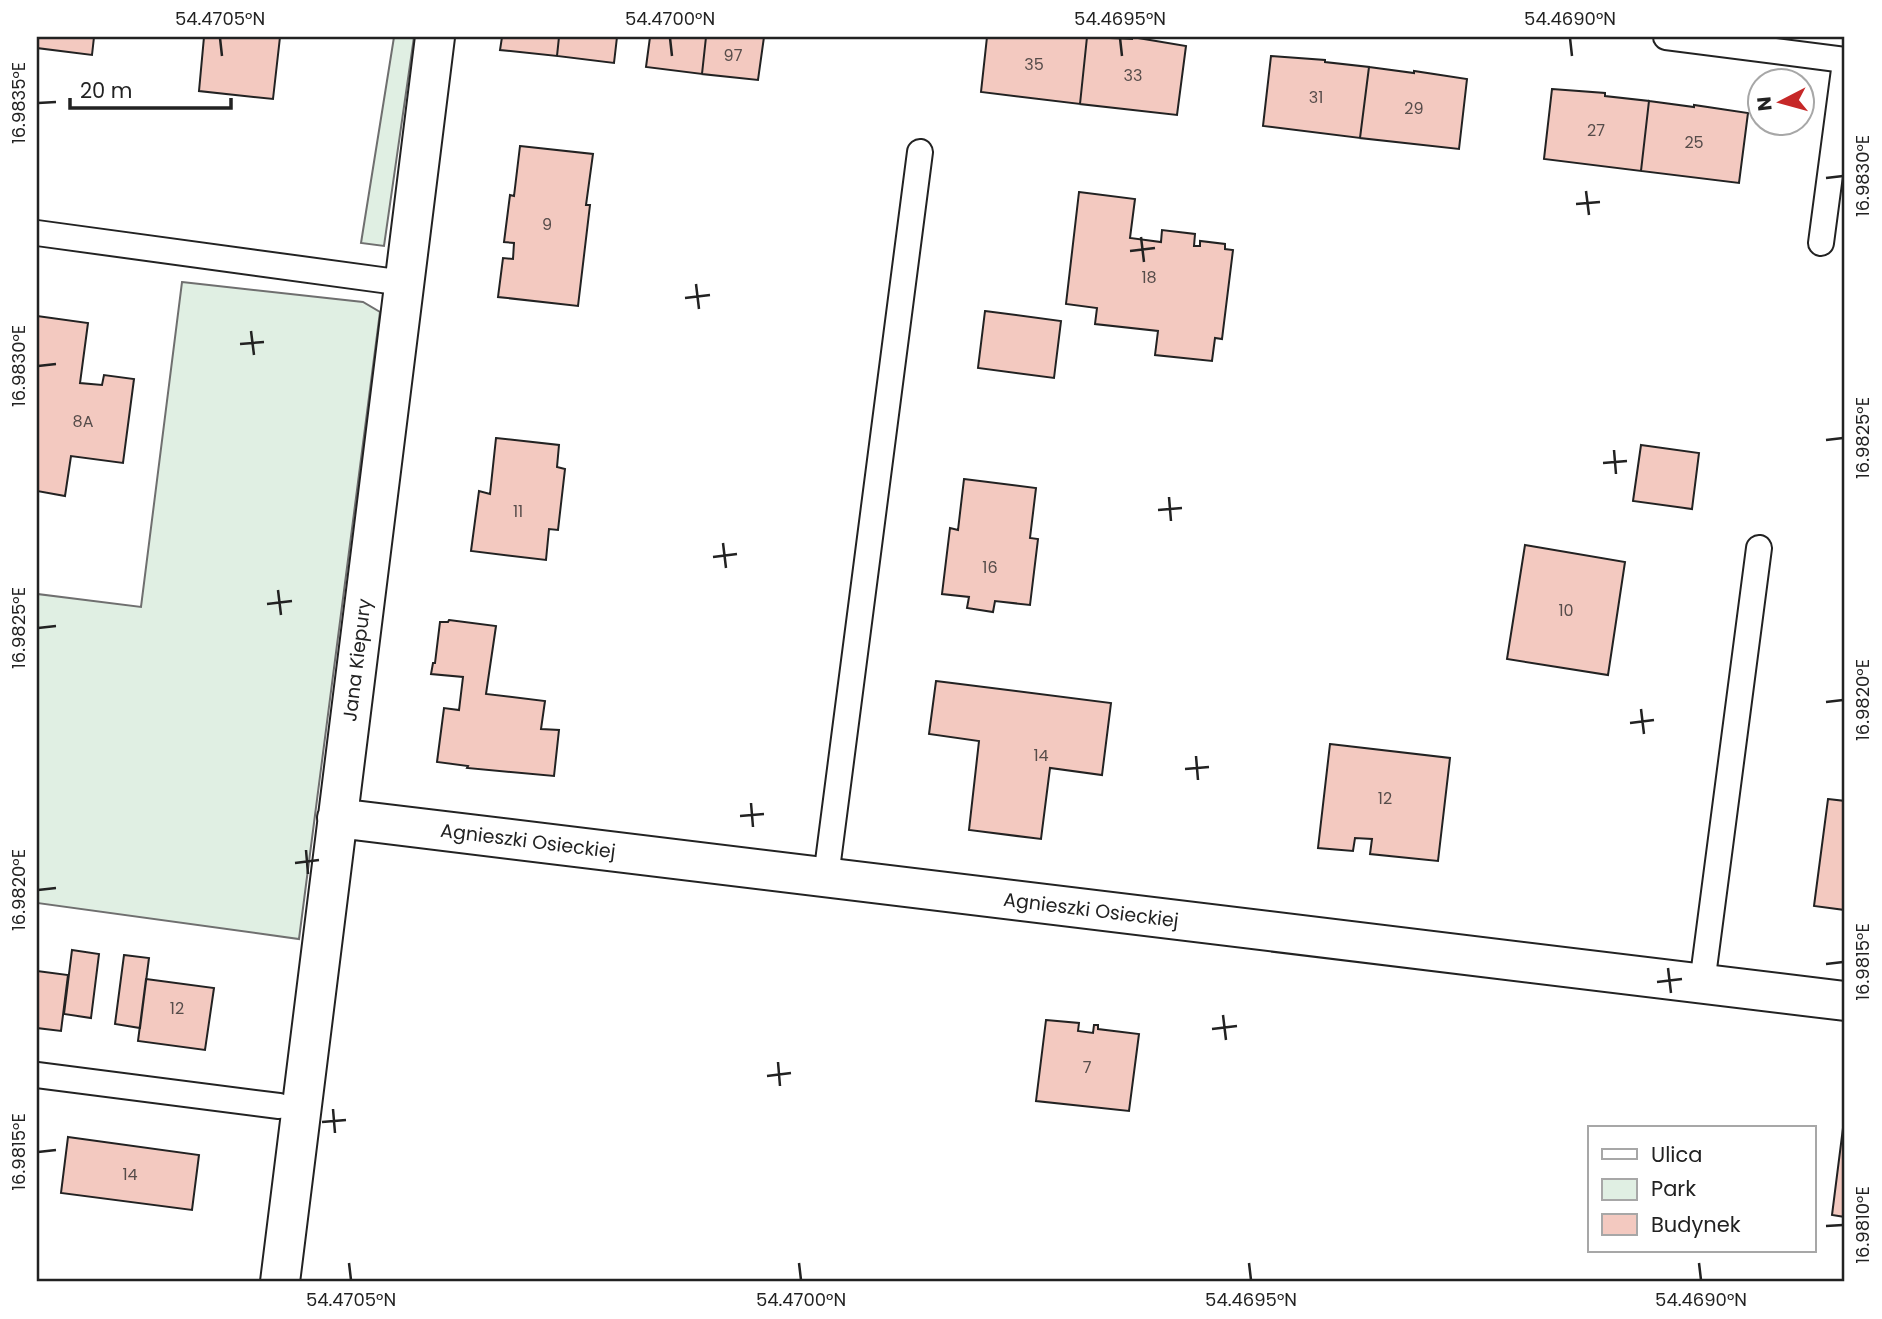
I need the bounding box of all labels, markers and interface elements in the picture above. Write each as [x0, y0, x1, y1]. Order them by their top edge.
text: 54.4705°N [175, 6, 265, 31]
text: 54.4700°N [625, 6, 715, 31]
text: 54.4695°N [1074, 6, 1166, 31]
text: 54.4690°N [1524, 6, 1616, 31]
house number: 97 [724, 44, 743, 67]
house number: 35 [1024, 53, 1044, 76]
text: 16.9835°E [6, 62, 31, 144]
house number: 33 [1124, 64, 1142, 87]
scale bar [70, 66, 231, 110]
north arrow [1745, 66, 1815, 136]
text: 20 m [80, 76, 133, 105]
house number: 31 [1309, 86, 1323, 109]
text: N [1750, 95, 1779, 112]
house number: 29 [1404, 97, 1424, 120]
house number: 27 [1587, 119, 1605, 142]
house number: 25 [1684, 131, 1704, 154]
text: 16.9830°E [1850, 135, 1875, 217]
house number: 9 [542, 213, 552, 236]
house number: 18 [1141, 266, 1157, 289]
text: 16.9830°E [6, 325, 31, 407]
text: 16.9825°E [1850, 397, 1875, 479]
house number: 8A [73, 410, 94, 433]
house number: 11 [513, 500, 523, 523]
house number: 16 [982, 556, 998, 579]
text: 16.9825°E [6, 587, 31, 669]
street label: Jana Kiepury [336, 597, 378, 723]
house number: 10 [1558, 599, 1574, 622]
text: 16.9820°E [1850, 659, 1875, 741]
house number: 14 [1033, 744, 1049, 767]
house number: 12 [1378, 787, 1392, 810]
street label: Agnieszki Osieckiej [439, 817, 617, 865]
text: 16.9820°E [6, 849, 31, 931]
street label: Agnieszki Osieckiej [1002, 886, 1180, 934]
text: 16.9815°E [1850, 923, 1875, 1001]
house number: 12 [170, 997, 184, 1020]
house number: 7 [1083, 1056, 1092, 1079]
text: 16.9815°E [6, 1113, 31, 1191]
legend [1588, 1126, 1815, 1252]
text: Ulica [1651, 1140, 1702, 1169]
house number: 14 [122, 1163, 138, 1186]
text: Park [1651, 1174, 1696, 1203]
text: 16.9810°E [1850, 1186, 1875, 1264]
text: Budynek [1651, 1210, 1741, 1239]
text: 54.4705°N [306, 1287, 396, 1312]
text: 54.4700°N [756, 1287, 846, 1312]
text: 54.4695°N [1205, 1287, 1297, 1312]
text: 54.4690°N [1655, 1287, 1747, 1312]

